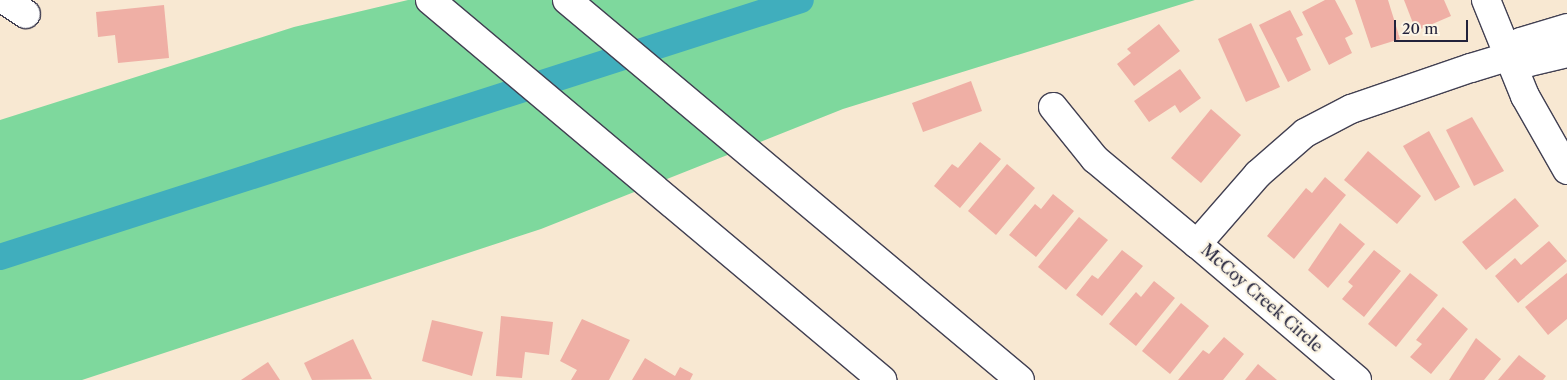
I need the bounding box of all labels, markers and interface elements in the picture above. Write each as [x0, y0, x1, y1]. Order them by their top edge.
scale bar [1397, 10, 1471, 42]
text: 20 m [1402, 19, 1438, 38]
street label: McCoy Creek Circle [1197, 240, 1327, 356]

